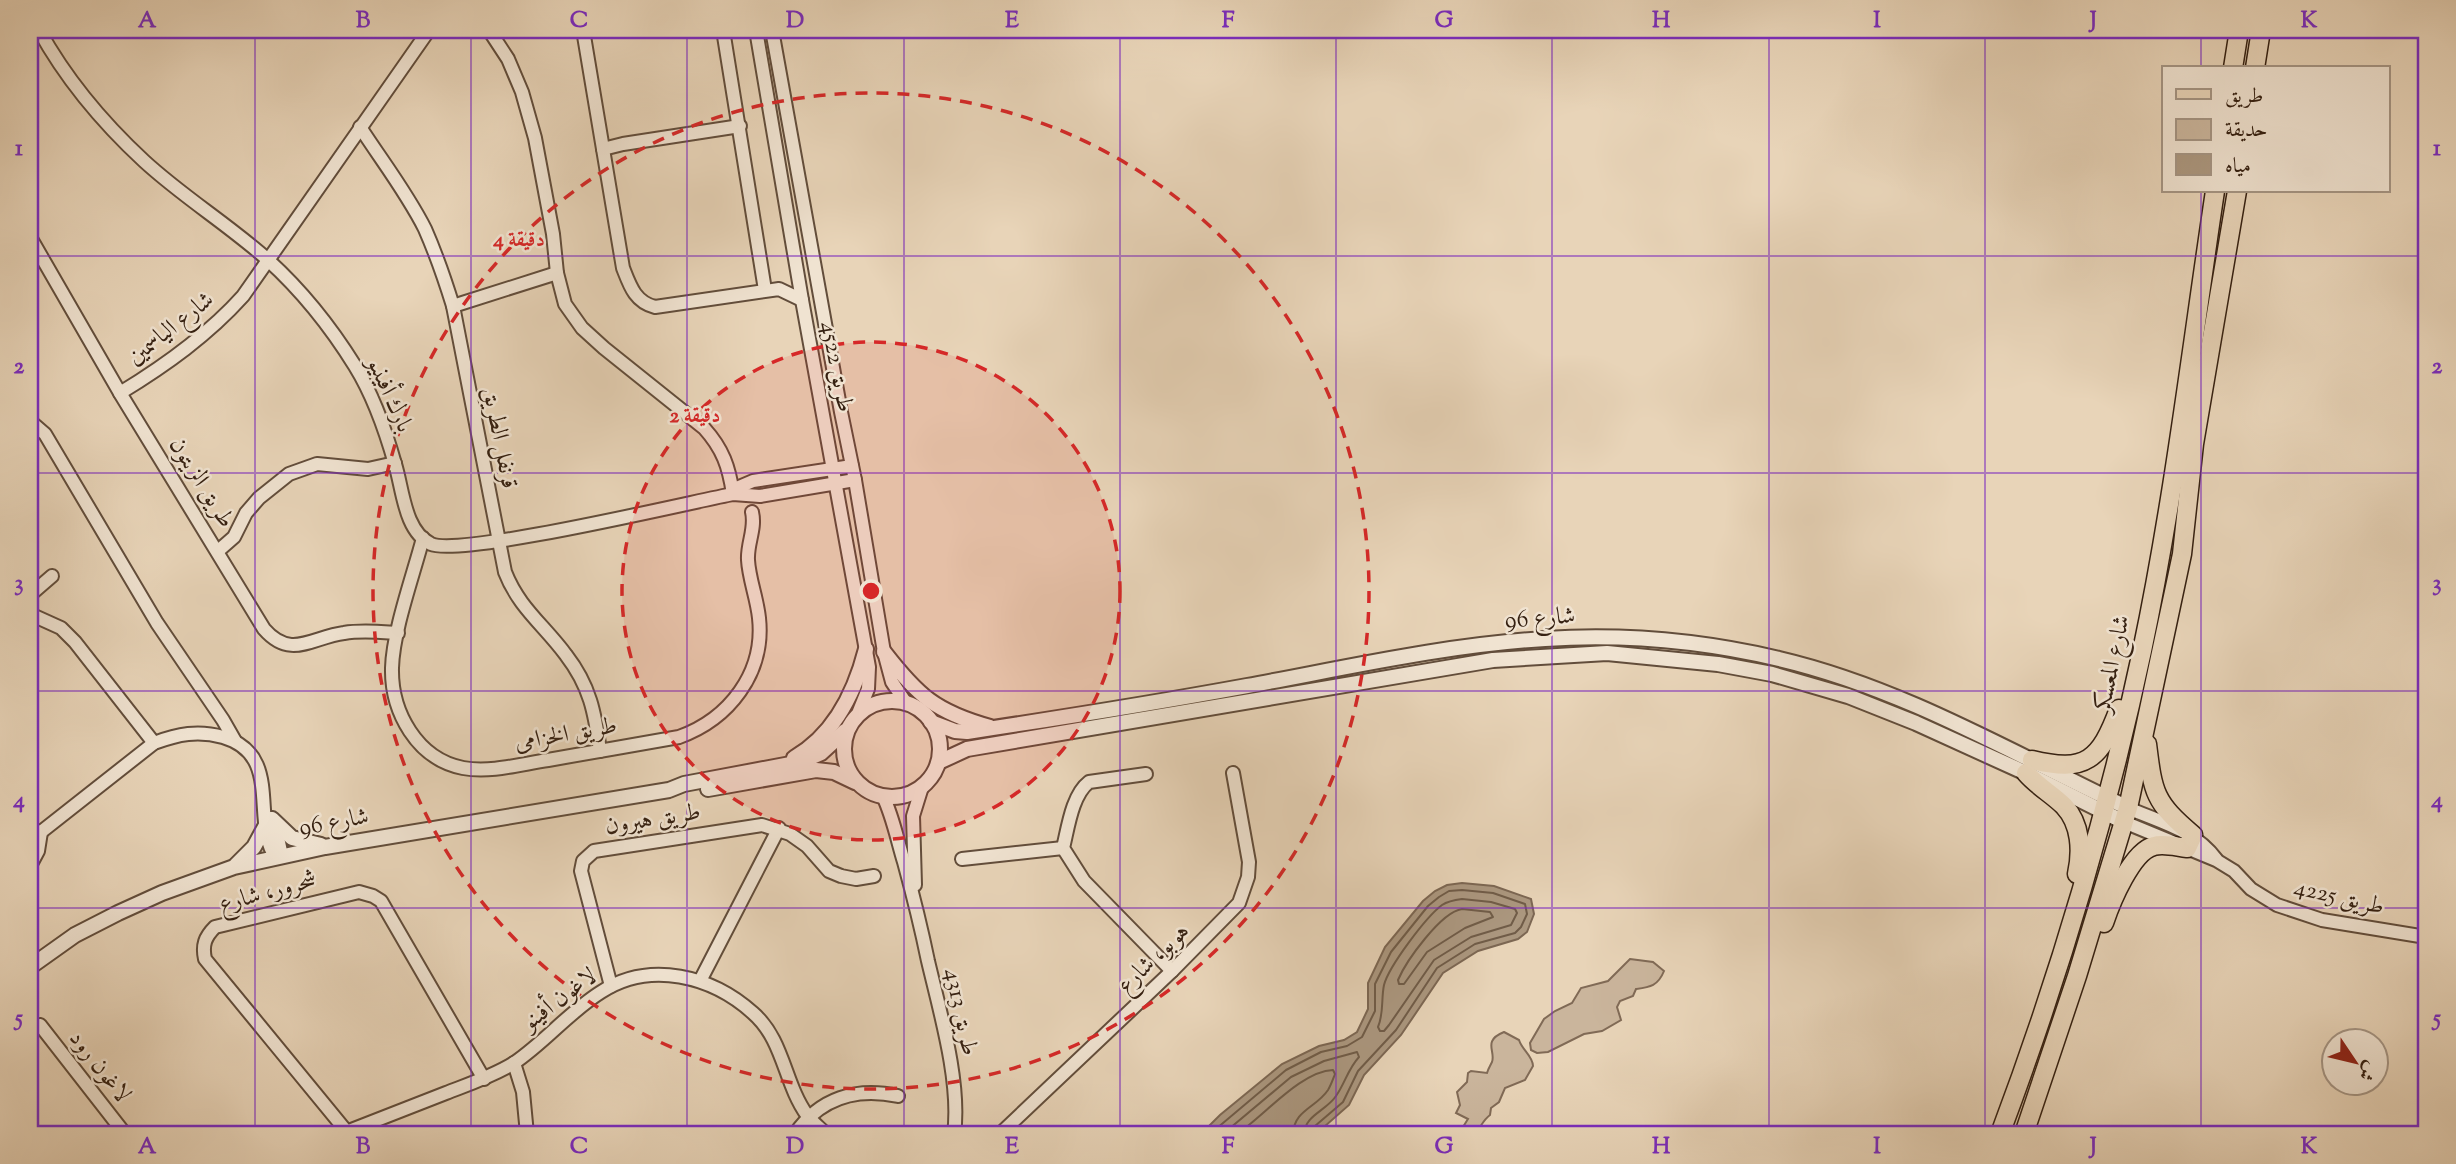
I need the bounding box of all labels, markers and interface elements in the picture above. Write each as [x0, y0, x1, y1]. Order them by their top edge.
text: A [138, 5, 157, 38]
text: B [356, 5, 371, 38]
text: C [570, 5, 588, 38]
text: D [786, 5, 804, 38]
text: E [1005, 5, 1019, 38]
text: F [1222, 5, 1235, 38]
text: G [1435, 5, 1454, 38]
text: H [1652, 5, 1671, 38]
text: I [1873, 5, 1881, 38]
text: J [2088, 5, 2097, 38]
text: K [2301, 5, 2318, 38]
legend [2162, 66, 2390, 192]
text: طريق [2225, 82, 2263, 112]
text: حديقة [2225, 116, 2268, 146]
text: 1 [15, 133, 23, 166]
text: 1 [2433, 133, 2441, 166]
text: مياه [2225, 152, 2251, 182]
text: 4 دقيقة [492, 226, 545, 256]
street label: شارع الياسمين [120, 284, 222, 375]
street label: طريق 4522 [811, 319, 861, 415]
street label: بارك أفينيو [357, 349, 422, 438]
text: 2 [14, 351, 25, 384]
text: 2 [2432, 351, 2443, 384]
street label: قرنفل الطريق [473, 384, 525, 492]
text: 2 دقيقة [670, 402, 720, 432]
street label: طريق الزيتون [160, 431, 242, 535]
text: 3 [14, 568, 24, 601]
text: 3 [2432, 568, 2442, 601]
centre of rings [859, 579, 883, 603]
street label: شارع 96 [1504, 600, 1576, 639]
street label: شارع المعسكر [2085, 612, 2141, 719]
street label: طريق الخزامى [512, 709, 620, 761]
text: 4 [12, 785, 25, 818]
text: 4 [2430, 785, 2443, 818]
street label: طريق هيرون [603, 796, 703, 844]
street label: شارع 96 [296, 800, 372, 847]
street label: شحرور، شارع [215, 864, 321, 923]
street label: طريق 4225 [2290, 871, 2388, 925]
street label: هوبو، شارع [1110, 916, 1199, 1003]
street label: لاغون أفينو [512, 959, 605, 1041]
street label: طريق 4313 [934, 965, 986, 1059]
text: 5 [13, 1003, 23, 1036]
text: 5 [2431, 1003, 2441, 1036]
street label: لاغون رود [60, 1023, 138, 1111]
north arrow [2320, 1028, 2390, 1098]
text: ش [2350, 1055, 2383, 1086]
text: A [138, 1131, 157, 1164]
text: B [356, 1131, 371, 1164]
text: C [570, 1131, 588, 1164]
text: D [786, 1131, 804, 1164]
text: E [1005, 1131, 1019, 1164]
text: F [1222, 1131, 1235, 1164]
text: G [1435, 1131, 1454, 1164]
text: H [1652, 1131, 1671, 1164]
text: I [1873, 1131, 1881, 1164]
text: J [2088, 1131, 2097, 1164]
text: K [2301, 1131, 2318, 1164]

